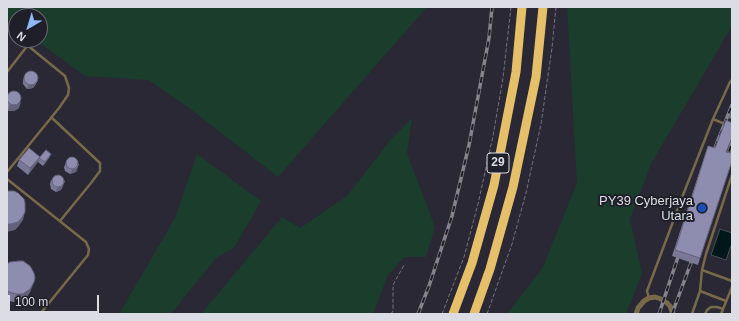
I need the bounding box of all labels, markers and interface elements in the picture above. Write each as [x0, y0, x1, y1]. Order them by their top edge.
north arrow [8, 8, 48, 48]
text: N [14, 29, 28, 44]
road number: 29 [487, 153, 509, 173]
place label: PY39 Cyberjaya Utara [599, 193, 693, 224]
marker: PY39 Cyberjaya Utara [696, 202, 708, 214]
scale bar [10, 287, 101, 313]
text: 100 m [15, 295, 48, 309]

